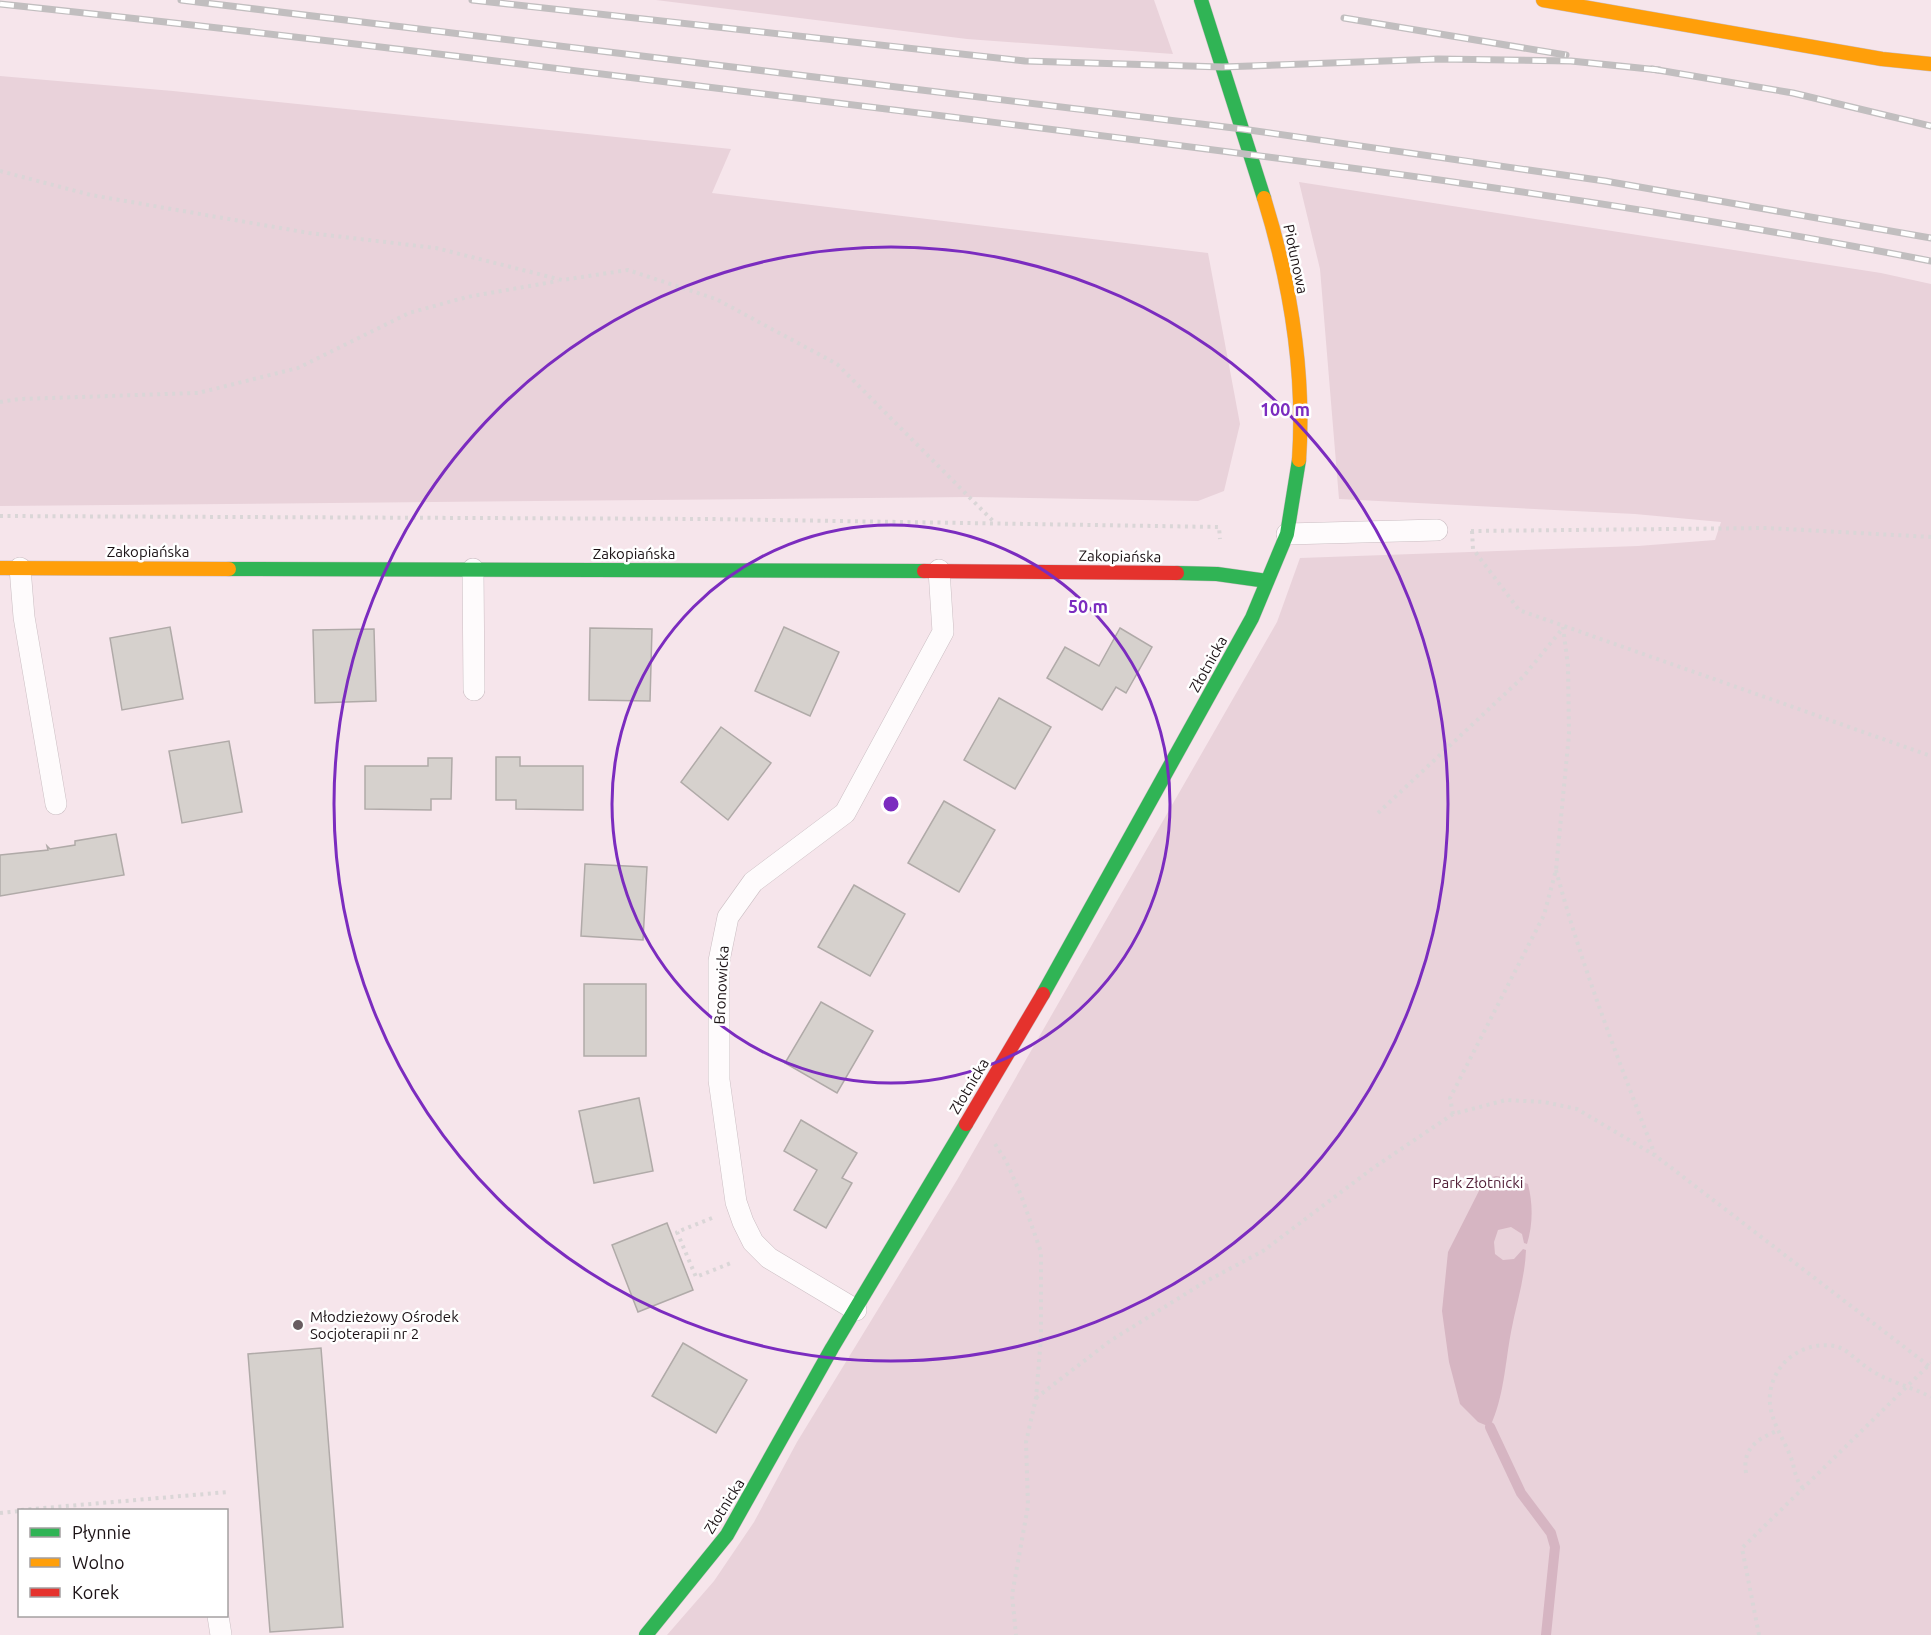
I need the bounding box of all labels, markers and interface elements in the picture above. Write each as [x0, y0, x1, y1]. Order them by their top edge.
street label: Piołunowa [1280, 223, 1312, 295]
text: 100 m [1260, 399, 1310, 419]
street label: Zakopiańska [107, 543, 189, 560]
street label: Zakopiańska [593, 545, 675, 562]
street label: Zakopiańska [1078, 547, 1162, 565]
text: 50 m [1068, 596, 1108, 616]
street label: Złotnicka [1186, 633, 1230, 695]
centre of rings [881, 794, 901, 814]
street label: Bronowicka [710, 945, 732, 1025]
street label: Złotnicka [946, 1055, 992, 1117]
park label: Park Złotnicki [1433, 1174, 1523, 1191]
place label: Młodzieżowy Ośrodek Socjoterapii nr 2 [310, 1308, 459, 1342]
marker: Młodzieżowy Ośrodek Socjoterapii nr 2 [291, 1318, 305, 1332]
street label: Złotnicka [700, 1475, 748, 1537]
legend [18, 1509, 228, 1617]
text: Płynnie [72, 1522, 131, 1542]
text: Wolno [72, 1552, 124, 1572]
text: Korek [72, 1582, 119, 1602]

